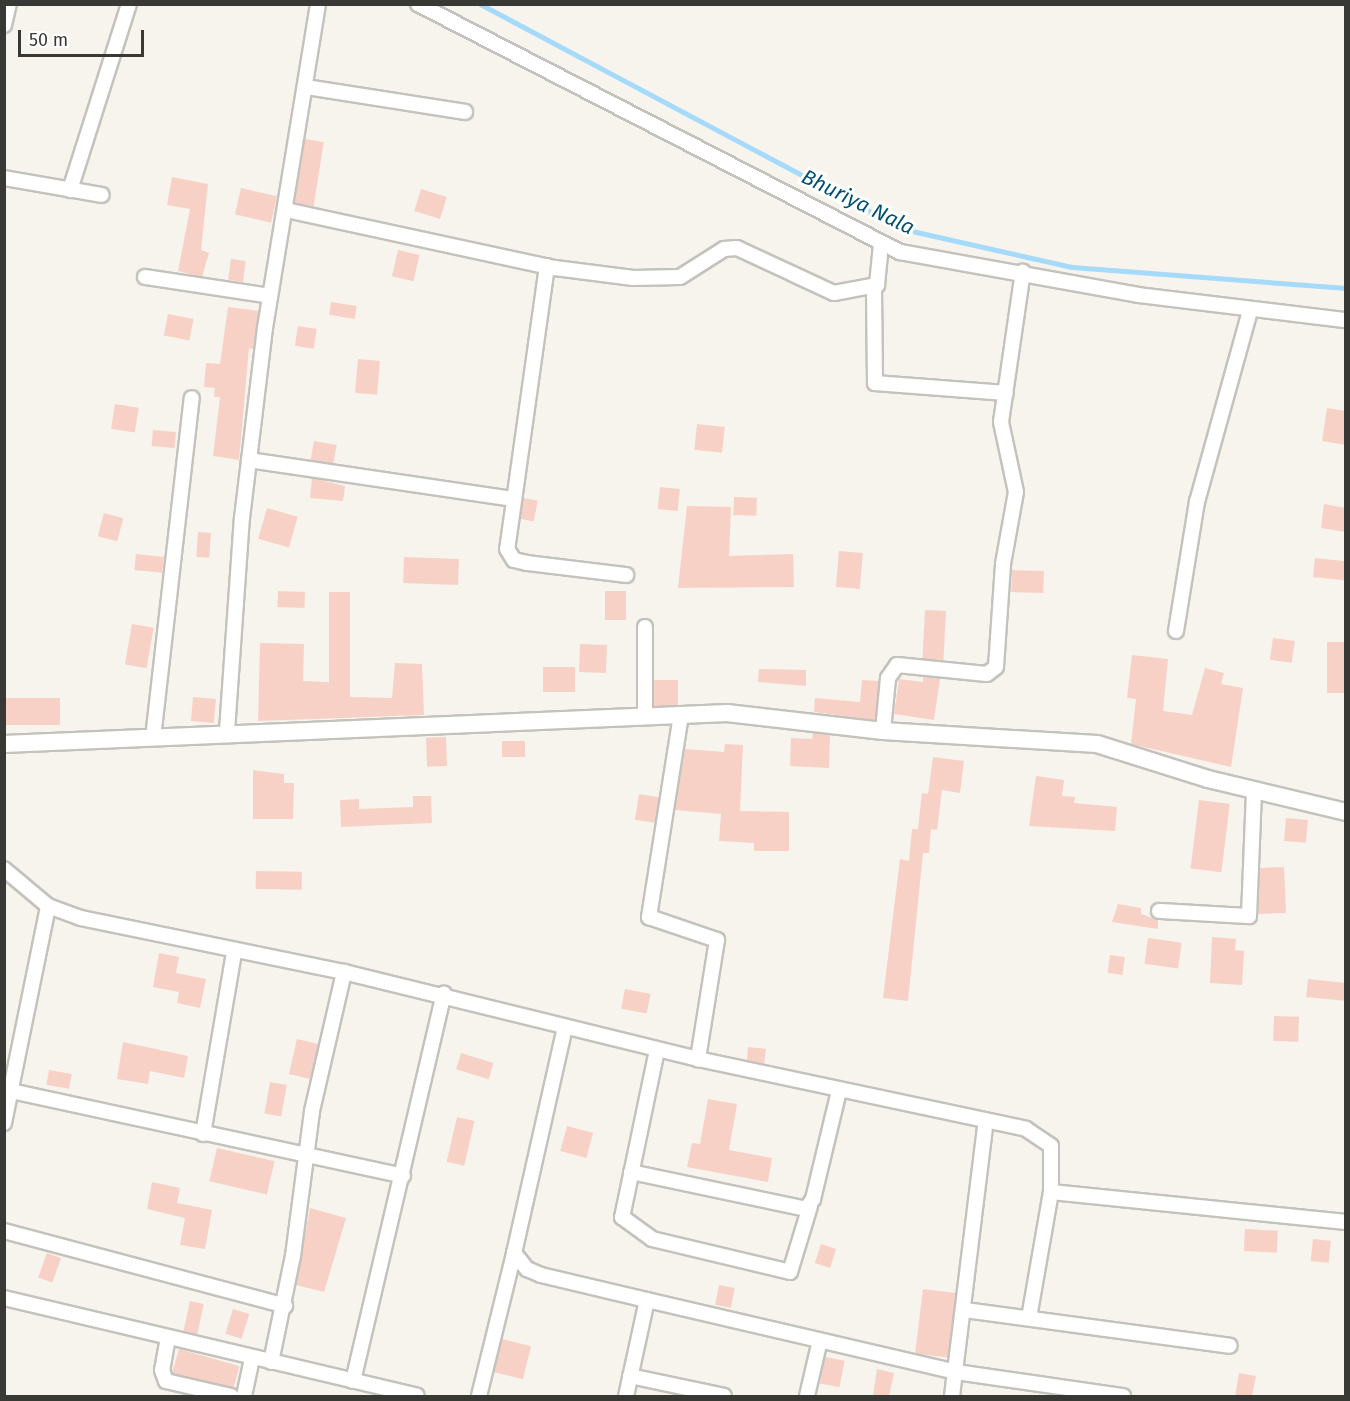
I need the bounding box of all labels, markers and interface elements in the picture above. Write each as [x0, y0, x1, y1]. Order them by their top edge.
scale bar [21, 18, 147, 56]
text: 50 m [29, 29, 68, 51]
water label: Bhuriya Nala [797, 164, 919, 240]

